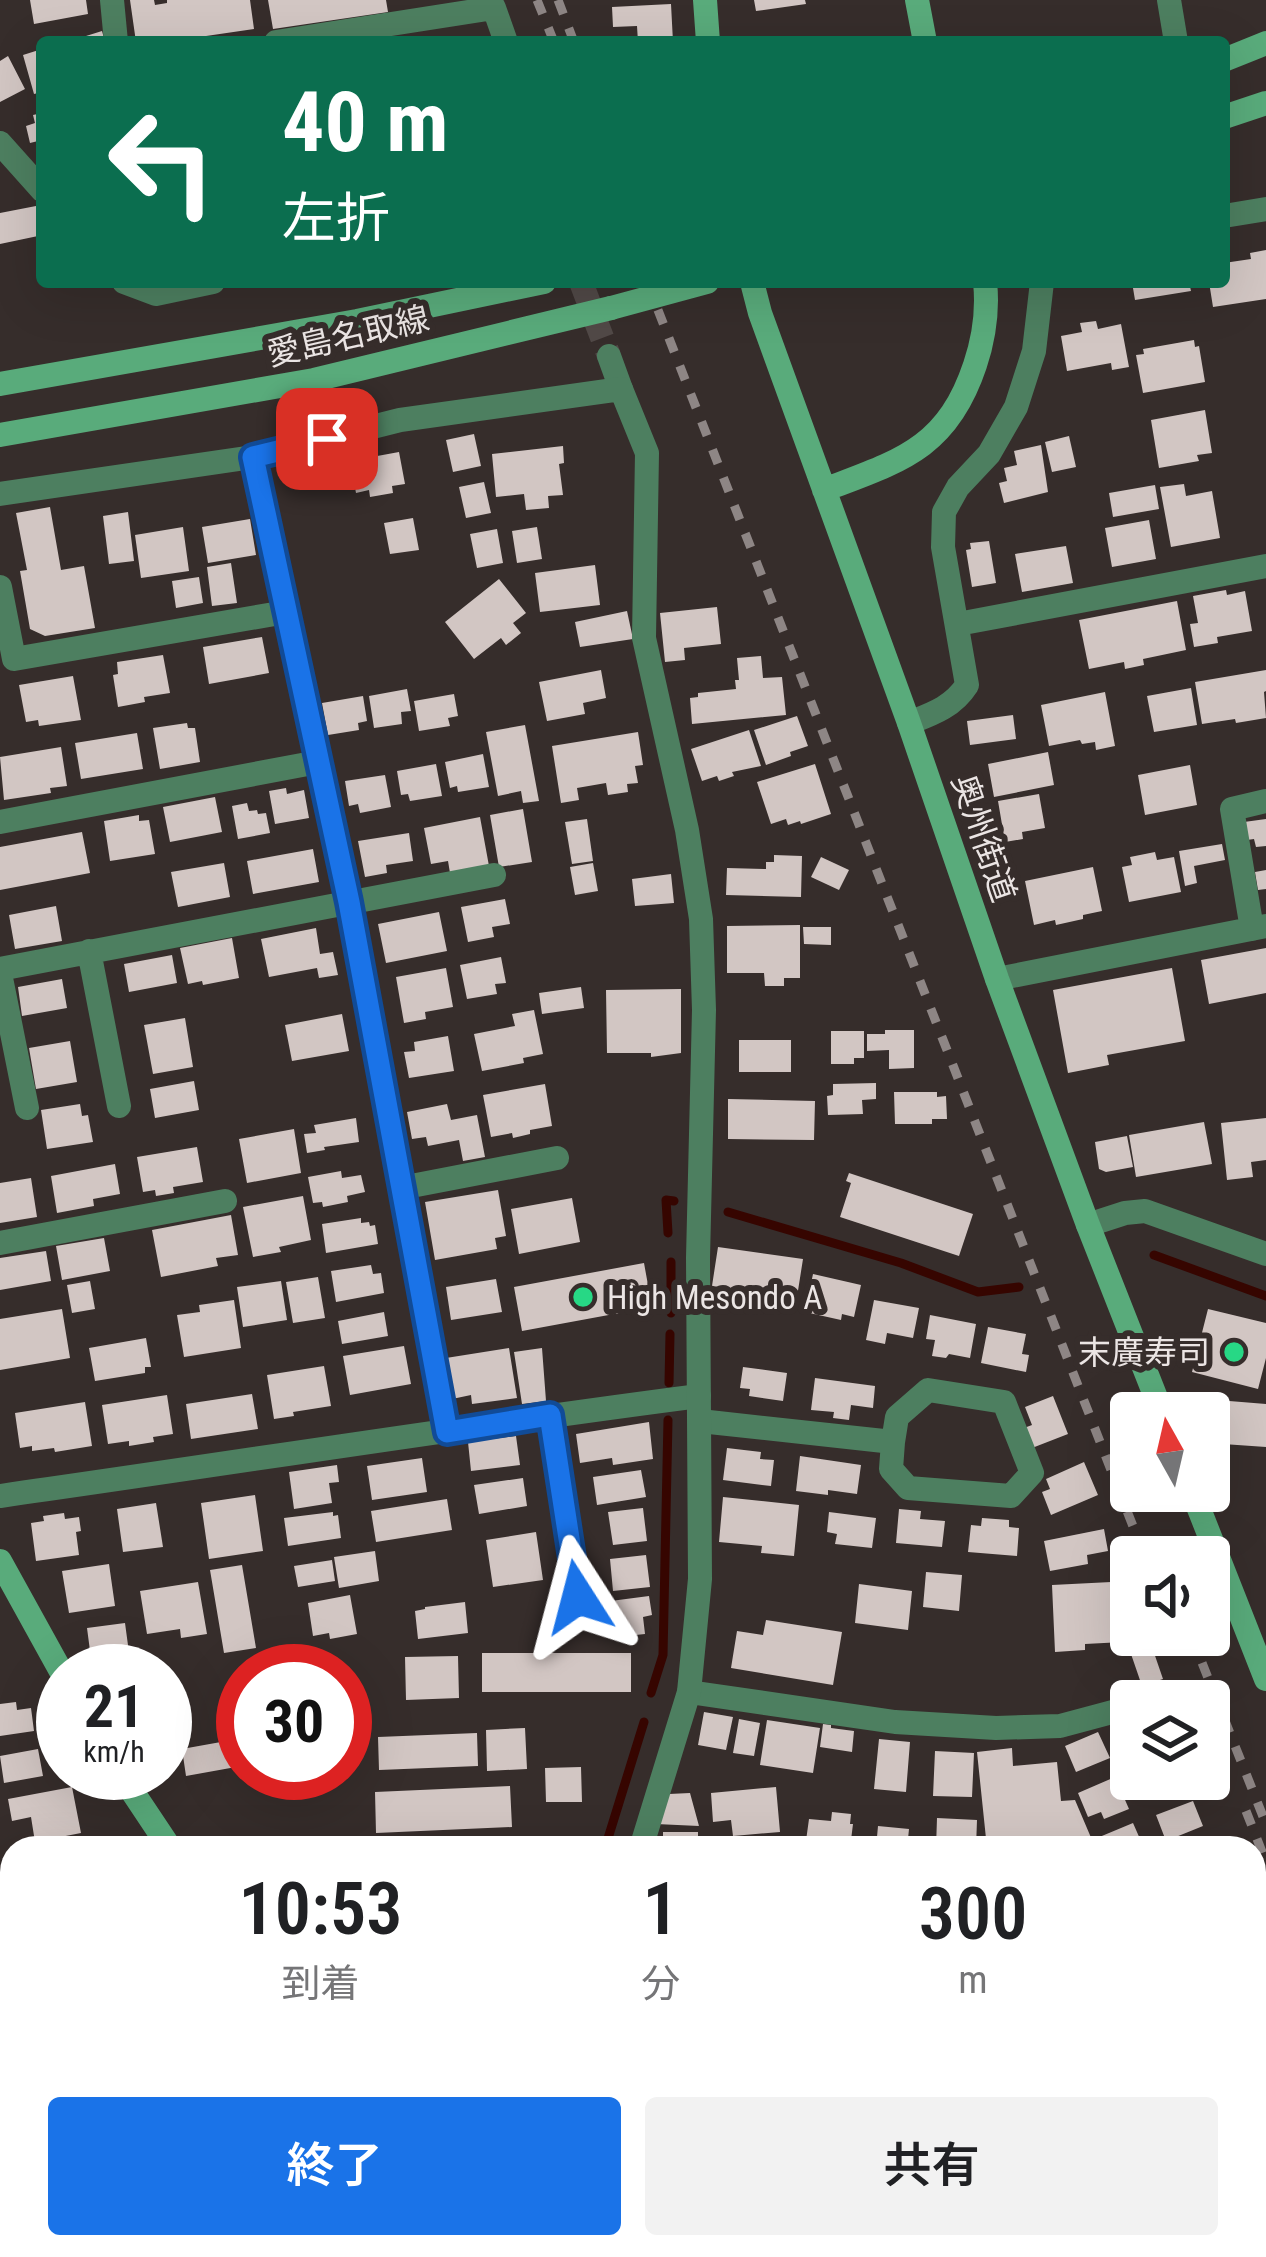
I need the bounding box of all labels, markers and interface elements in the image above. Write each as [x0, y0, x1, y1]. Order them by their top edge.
text: 40 m [282, 73, 449, 172]
icon: left [84, 84, 240, 240]
text: 左折 [282, 187, 390, 250]
street label: 愛島名取線 [263, 298, 433, 374]
pin [276, 388, 378, 490]
icon: arrive [294, 406, 360, 472]
street label: 奥州街道 [944, 769, 1024, 907]
place label: High Mesondo A [607, 1278, 822, 1317]
marker: High Mesondo A [570, 1284, 596, 1310]
place label: 末廣寿司 [1078, 1333, 1210, 1372]
marker: 末廣寿司 [1221, 1339, 1247, 1365]
north arrow [1110, 1392, 1230, 1512]
map controls [1110, 1392, 1230, 1800]
position arrow [515, 1534, 641, 1660]
button: sound [1110, 1536, 1230, 1656]
speed limit sign: 30 [216, 1644, 372, 1800]
text: 21 [84, 1671, 144, 1742]
button: layers [1110, 1680, 1230, 1800]
text: km/h [83, 1734, 145, 1769]
text: 10:53 [239, 1867, 402, 1952]
text: 1 [642, 1867, 679, 1952]
text: 300 [919, 1872, 1027, 1957]
text: m [958, 1957, 988, 2003]
text: 到着 [282, 1961, 360, 2007]
text: 分 [641, 1961, 680, 2007]
button: 終了 [48, 2097, 621, 2235]
button: 共有 [645, 2097, 1218, 2235]

